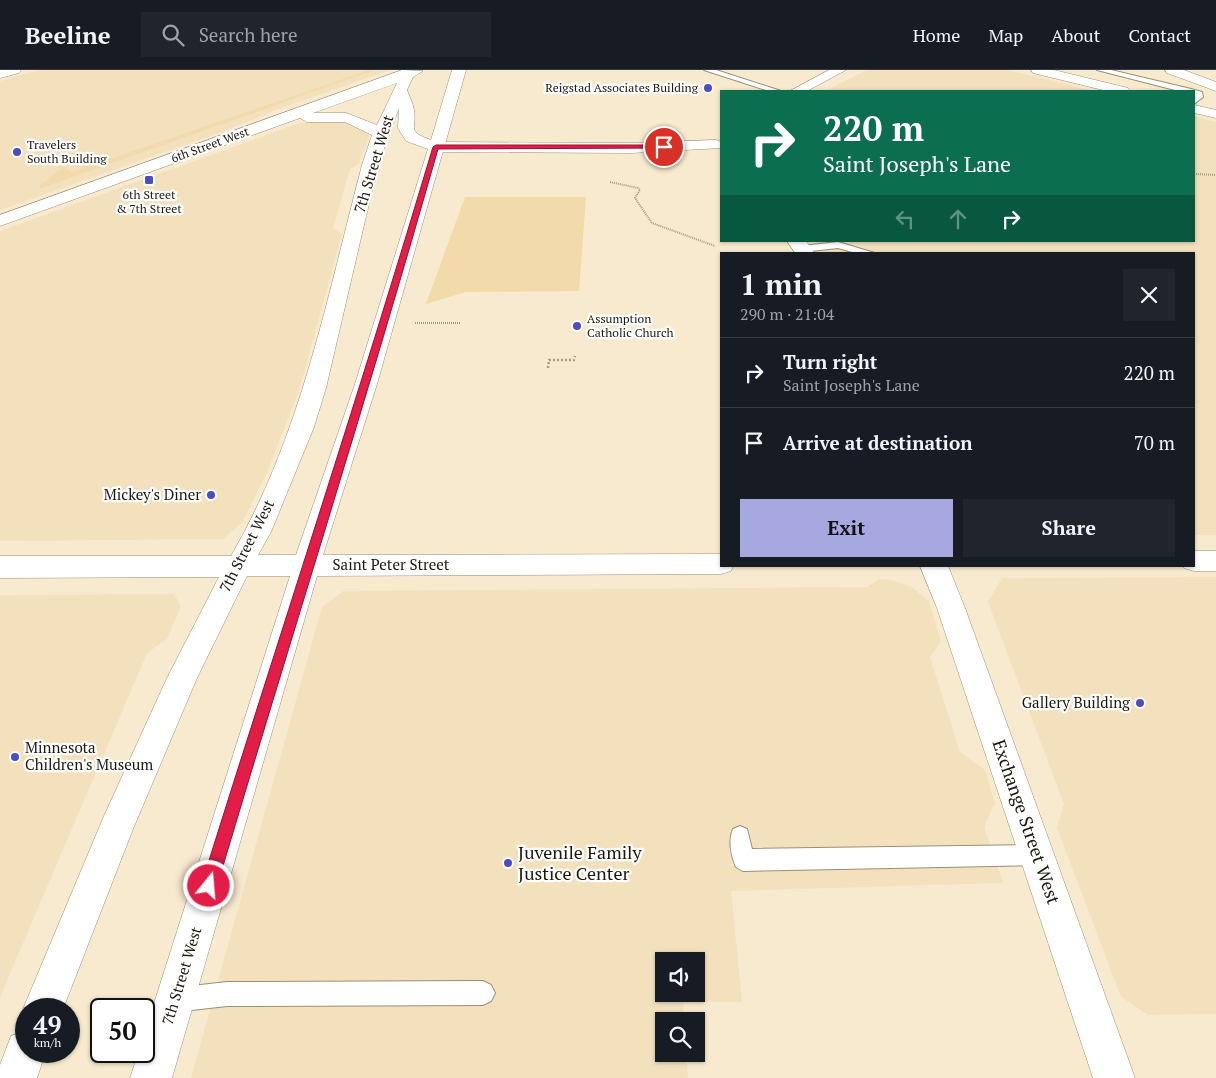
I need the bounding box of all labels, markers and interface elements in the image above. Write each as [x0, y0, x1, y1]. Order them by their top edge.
search box [141, 12, 491, 57]
text: Beeline [25, 19, 111, 51]
icon: search [159, 21, 187, 49]
text: Search here [199, 22, 297, 47]
text: Home [913, 23, 960, 47]
text: Map [988, 23, 1023, 47]
text: About [1051, 23, 1100, 47]
text: Contact [1128, 23, 1191, 47]
place label: Reigstad Associates Building [545, 80, 699, 95]
marker: Reigstad Associates Building [702, 82, 714, 94]
text: 220 m [823, 105, 924, 151]
icon: right [740, 110, 805, 175]
street label: 7th Street West [349, 112, 398, 215]
street label: 6th Street West [169, 123, 251, 166]
pin [643, 126, 685, 168]
icon: arrive [650, 133, 678, 161]
place label: Travelers South Building [27, 137, 107, 166]
marker: Travelers South Building [11, 146, 23, 158]
text: Saint Joseph's Lane [823, 149, 1011, 178]
marker: 6th Street & 7th Street [143, 174, 155, 186]
place label: 6th Street & 7th Street [116, 187, 182, 216]
icon: left [891, 205, 919, 233]
icon: ahead [944, 205, 972, 233]
icon: right [997, 205, 1025, 233]
text: 1 min [740, 264, 822, 304]
button: close [1123, 269, 1175, 321]
text: 290 m · 21:04 [740, 303, 834, 325]
place label: Assumption Catholic Church [587, 311, 674, 340]
marker: Assumption Catholic Church [571, 320, 583, 332]
text: Turn right [783, 349, 877, 374]
icon: right [740, 359, 768, 387]
text: 220 m [1124, 360, 1175, 385]
text: Saint Joseph's Lane [783, 374, 920, 396]
icon: arrive [740, 429, 768, 457]
text: Arrive at destination [783, 430, 972, 455]
text: 70 m [1134, 430, 1175, 455]
place label: Mickey's Diner [104, 484, 201, 504]
marker: Mickey's Diner [205, 489, 217, 501]
street label: 7th Street West [214, 495, 278, 595]
button: Exit [740, 499, 953, 557]
button: Share [963, 499, 1175, 557]
street label: Saint Peter Street [333, 554, 450, 574]
place label: Gallery Building [1022, 692, 1131, 712]
marker: Gallery Building [1134, 697, 1146, 709]
street label: Exchange Street West [987, 736, 1067, 908]
place label: Minnesota Children's Museum [25, 737, 153, 774]
marker: Minnesota Children's Museum [9, 751, 21, 763]
place label: Juvenile Family Justice Center [518, 840, 643, 885]
marker: Juvenile Family Justice Center [502, 857, 514, 869]
position arrow [182, 859, 234, 911]
street label: 7th Street West [157, 924, 206, 1027]
map controls [655, 952, 705, 1062]
button: sound [655, 952, 705, 1002]
speed limit sign: 50 [90, 998, 155, 1063]
text: 49 [33, 1008, 62, 1041]
button: search [655, 1012, 705, 1062]
text: km/h [34, 1035, 61, 1050]

